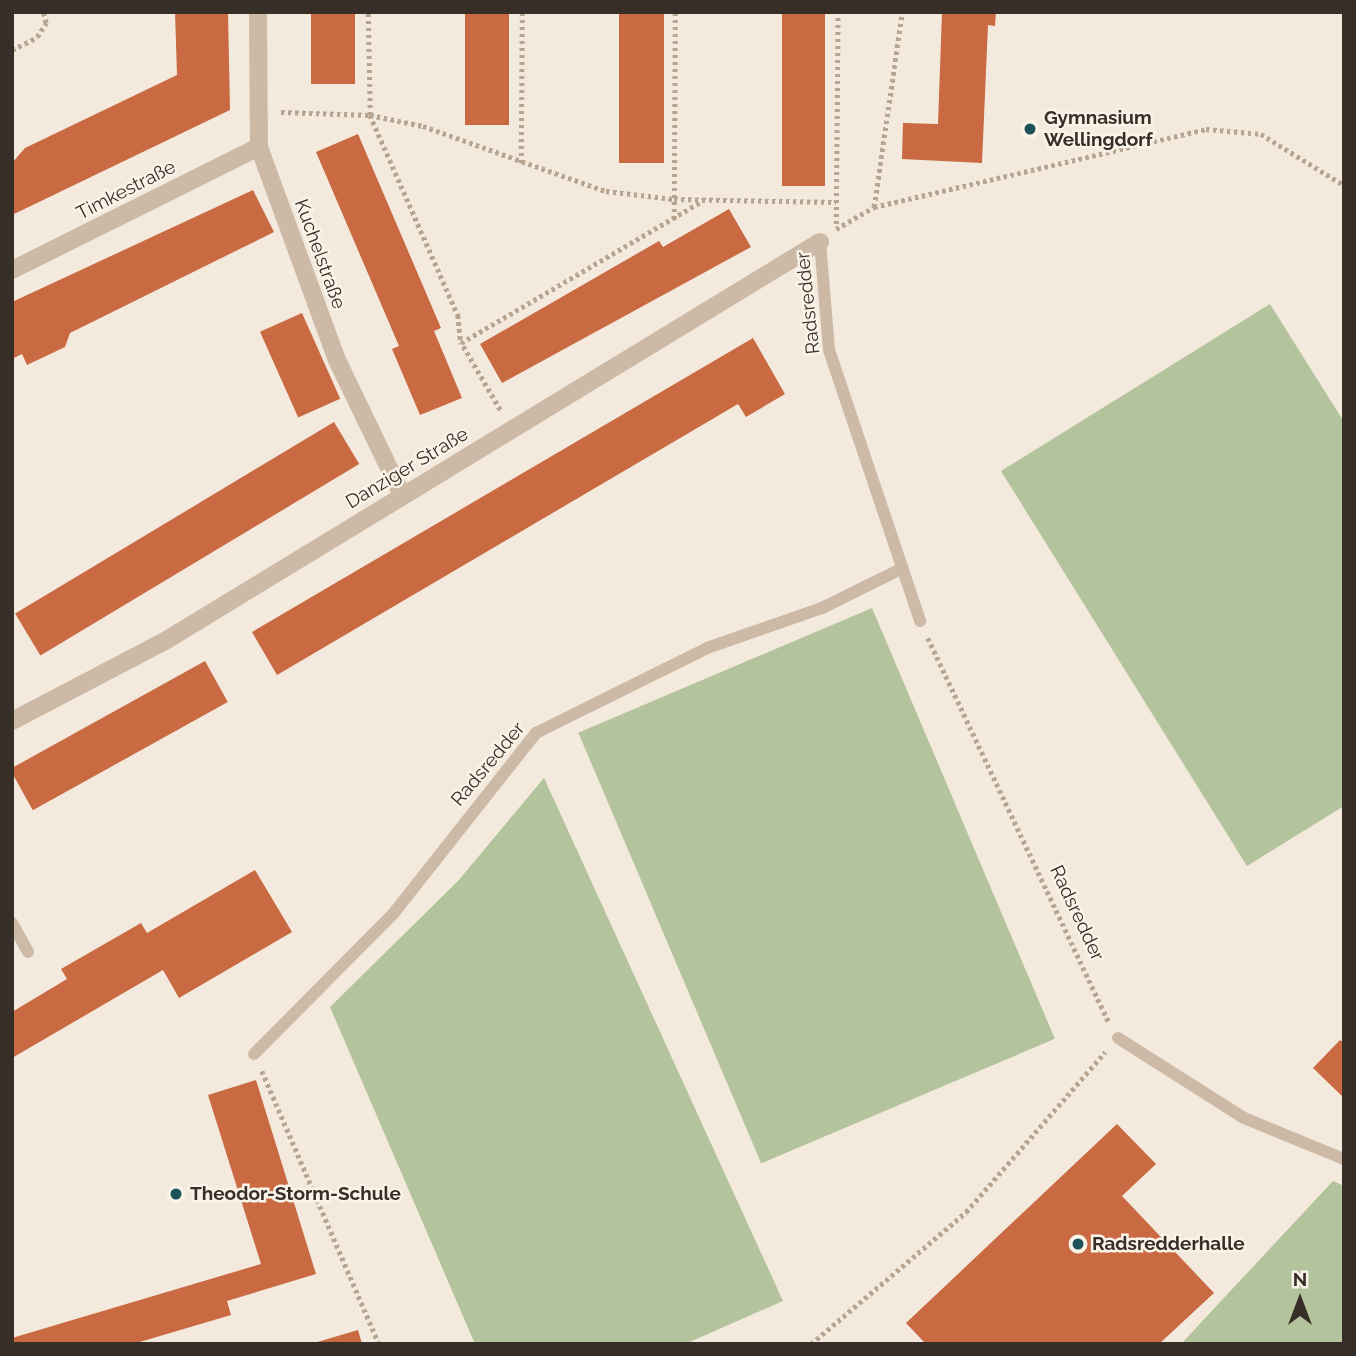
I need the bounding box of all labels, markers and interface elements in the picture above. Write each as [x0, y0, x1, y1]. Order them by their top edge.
place label: Gymnasium Wellingdorf [1044, 107, 1153, 151]
marker: Gymnasium Wellingdorf [1022, 121, 1038, 137]
street label: Timkestraße [73, 155, 179, 225]
street label: Kuchelstraße [290, 196, 350, 312]
street label: Radsredder [791, 251, 825, 355]
street label: Danziger Straße [341, 422, 473, 514]
street label: Radsredder [446, 717, 530, 811]
street label: Radsredder [1045, 862, 1109, 964]
place label: Theodor-Storm-Schule [190, 1183, 401, 1205]
marker: Theodor-Storm-Schule [168, 1186, 184, 1202]
place label: Radsredderhalle [1092, 1233, 1245, 1255]
marker: Radsredderhalle [1070, 1236, 1086, 1252]
north arrow [1265, 1265, 1335, 1335]
text: N [1293, 1268, 1307, 1290]

